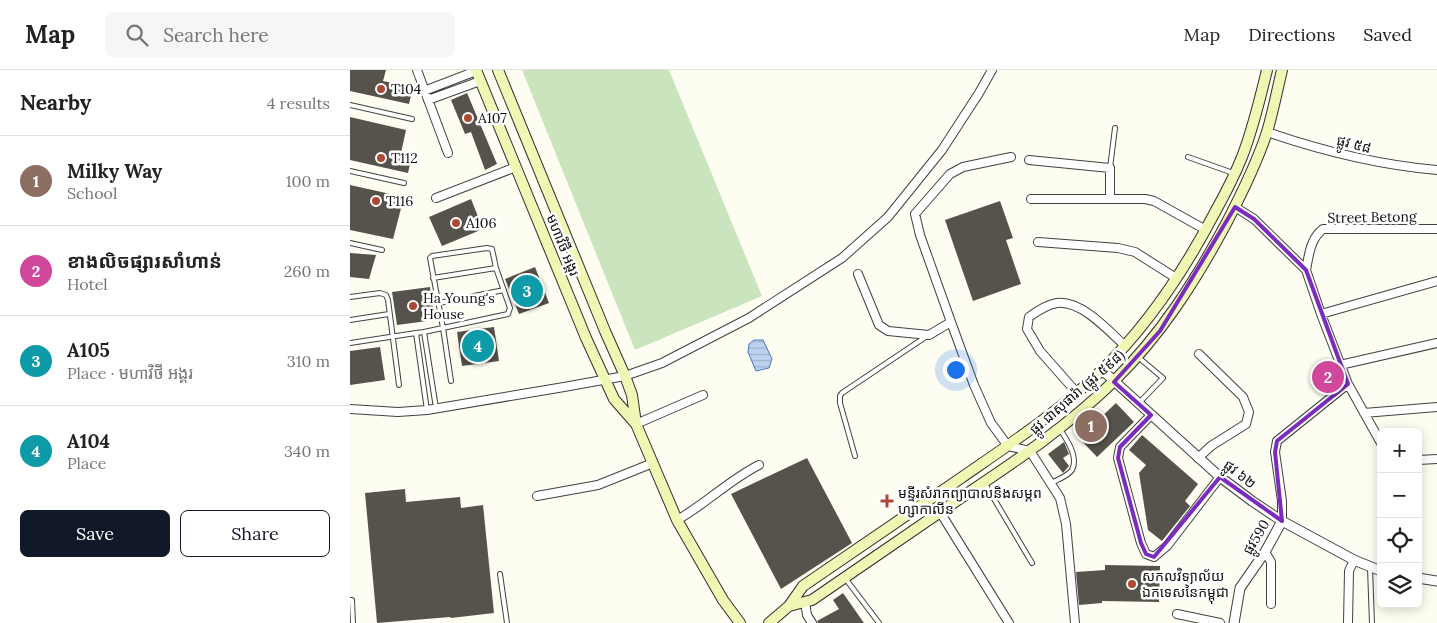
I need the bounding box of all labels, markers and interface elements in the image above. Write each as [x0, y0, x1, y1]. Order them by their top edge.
search box [105, 12, 455, 57]
text: Map [25, 19, 75, 50]
icon: search [123, 21, 151, 49]
text: Search here [163, 23, 269, 47]
text: Map [1184, 23, 1220, 46]
text: Directions [1248, 23, 1335, 46]
text: Saved [1363, 23, 1412, 46]
place label: T104 [391, 80, 422, 98]
marker: T104 [375, 83, 387, 95]
text: Nearby [20, 89, 91, 116]
text: 4 results [267, 93, 330, 113]
place label: A107 [477, 109, 507, 127]
marker: A107 [462, 112, 474, 124]
street label: ផ្លូវ ៥៨ [1334, 131, 1373, 160]
place label: T112 [391, 149, 418, 167]
marker: T112 [375, 152, 387, 164]
text: Milky Way [67, 159, 162, 183]
text: 1 [33, 171, 39, 191]
text: 100 m [286, 171, 330, 191]
text: School [67, 183, 117, 203]
place label: T116 [386, 192, 413, 210]
marker: T116 [370, 195, 382, 207]
street label: Street Betong [1327, 207, 1417, 227]
street label: មហាវិថី អង្គរ [542, 212, 583, 279]
place label: A106 [465, 214, 497, 232]
marker: A106 [450, 217, 462, 229]
text: ខាងលិចផ្សារសាំហាន់ [67, 249, 222, 273]
text: 2 [32, 261, 40, 281]
text: 260 m [284, 261, 330, 281]
pin: 3 [511, 272, 543, 310]
text: Hotel [67, 274, 108, 294]
place label: Ha Young's House [423, 289, 495, 323]
marker: Ha Young's House [407, 300, 419, 312]
pin: 4 [462, 327, 494, 365]
text: A105 [67, 338, 110, 362]
street label: ផ្លូវ ជាសុផារ៉ា (ផ្លូវ ៥៩៨) [1026, 346, 1130, 441]
text: 3 [32, 351, 40, 371]
text: 310 m [287, 351, 330, 371]
your location [943, 357, 969, 383]
pin: 2 [1312, 358, 1344, 396]
text: Place · មហាវិថី អង្គរ [67, 363, 193, 383]
pin: 1 [1075, 407, 1107, 445]
map controls [1377, 428, 1422, 608]
button: + [1377, 428, 1422, 473]
text: A104 [67, 429, 110, 453]
text: 4 [32, 441, 40, 461]
text: 340 m [284, 441, 330, 461]
text: Place [67, 453, 106, 473]
street label: ផ្លូវ ៦២ [1218, 456, 1260, 495]
button: − [1377, 473, 1422, 518]
place label: មន្ទីរសំរាកព្យាបាលនិងសម្ភព ហ្សាកាលីន [898, 484, 1042, 518]
marker: មន្ទីរសំរាកព្យាបាលនិងសម្ភព ហ្សាកាលីន [880, 494, 894, 508]
button: Save [20, 510, 170, 557]
button: Share [180, 510, 330, 557]
street label: ផ្លូវ590 [1239, 516, 1276, 559]
button: locate [1377, 518, 1422, 563]
button: layers [1377, 563, 1422, 608]
place label: សកលវិទ្យាល័យ ឯកទេសនៃកម្ពុជា [1142, 567, 1229, 604]
marker: សកលវិទ្យាល័យ ឯកទេសនៃកម្ពុជា [1126, 578, 1138, 590]

